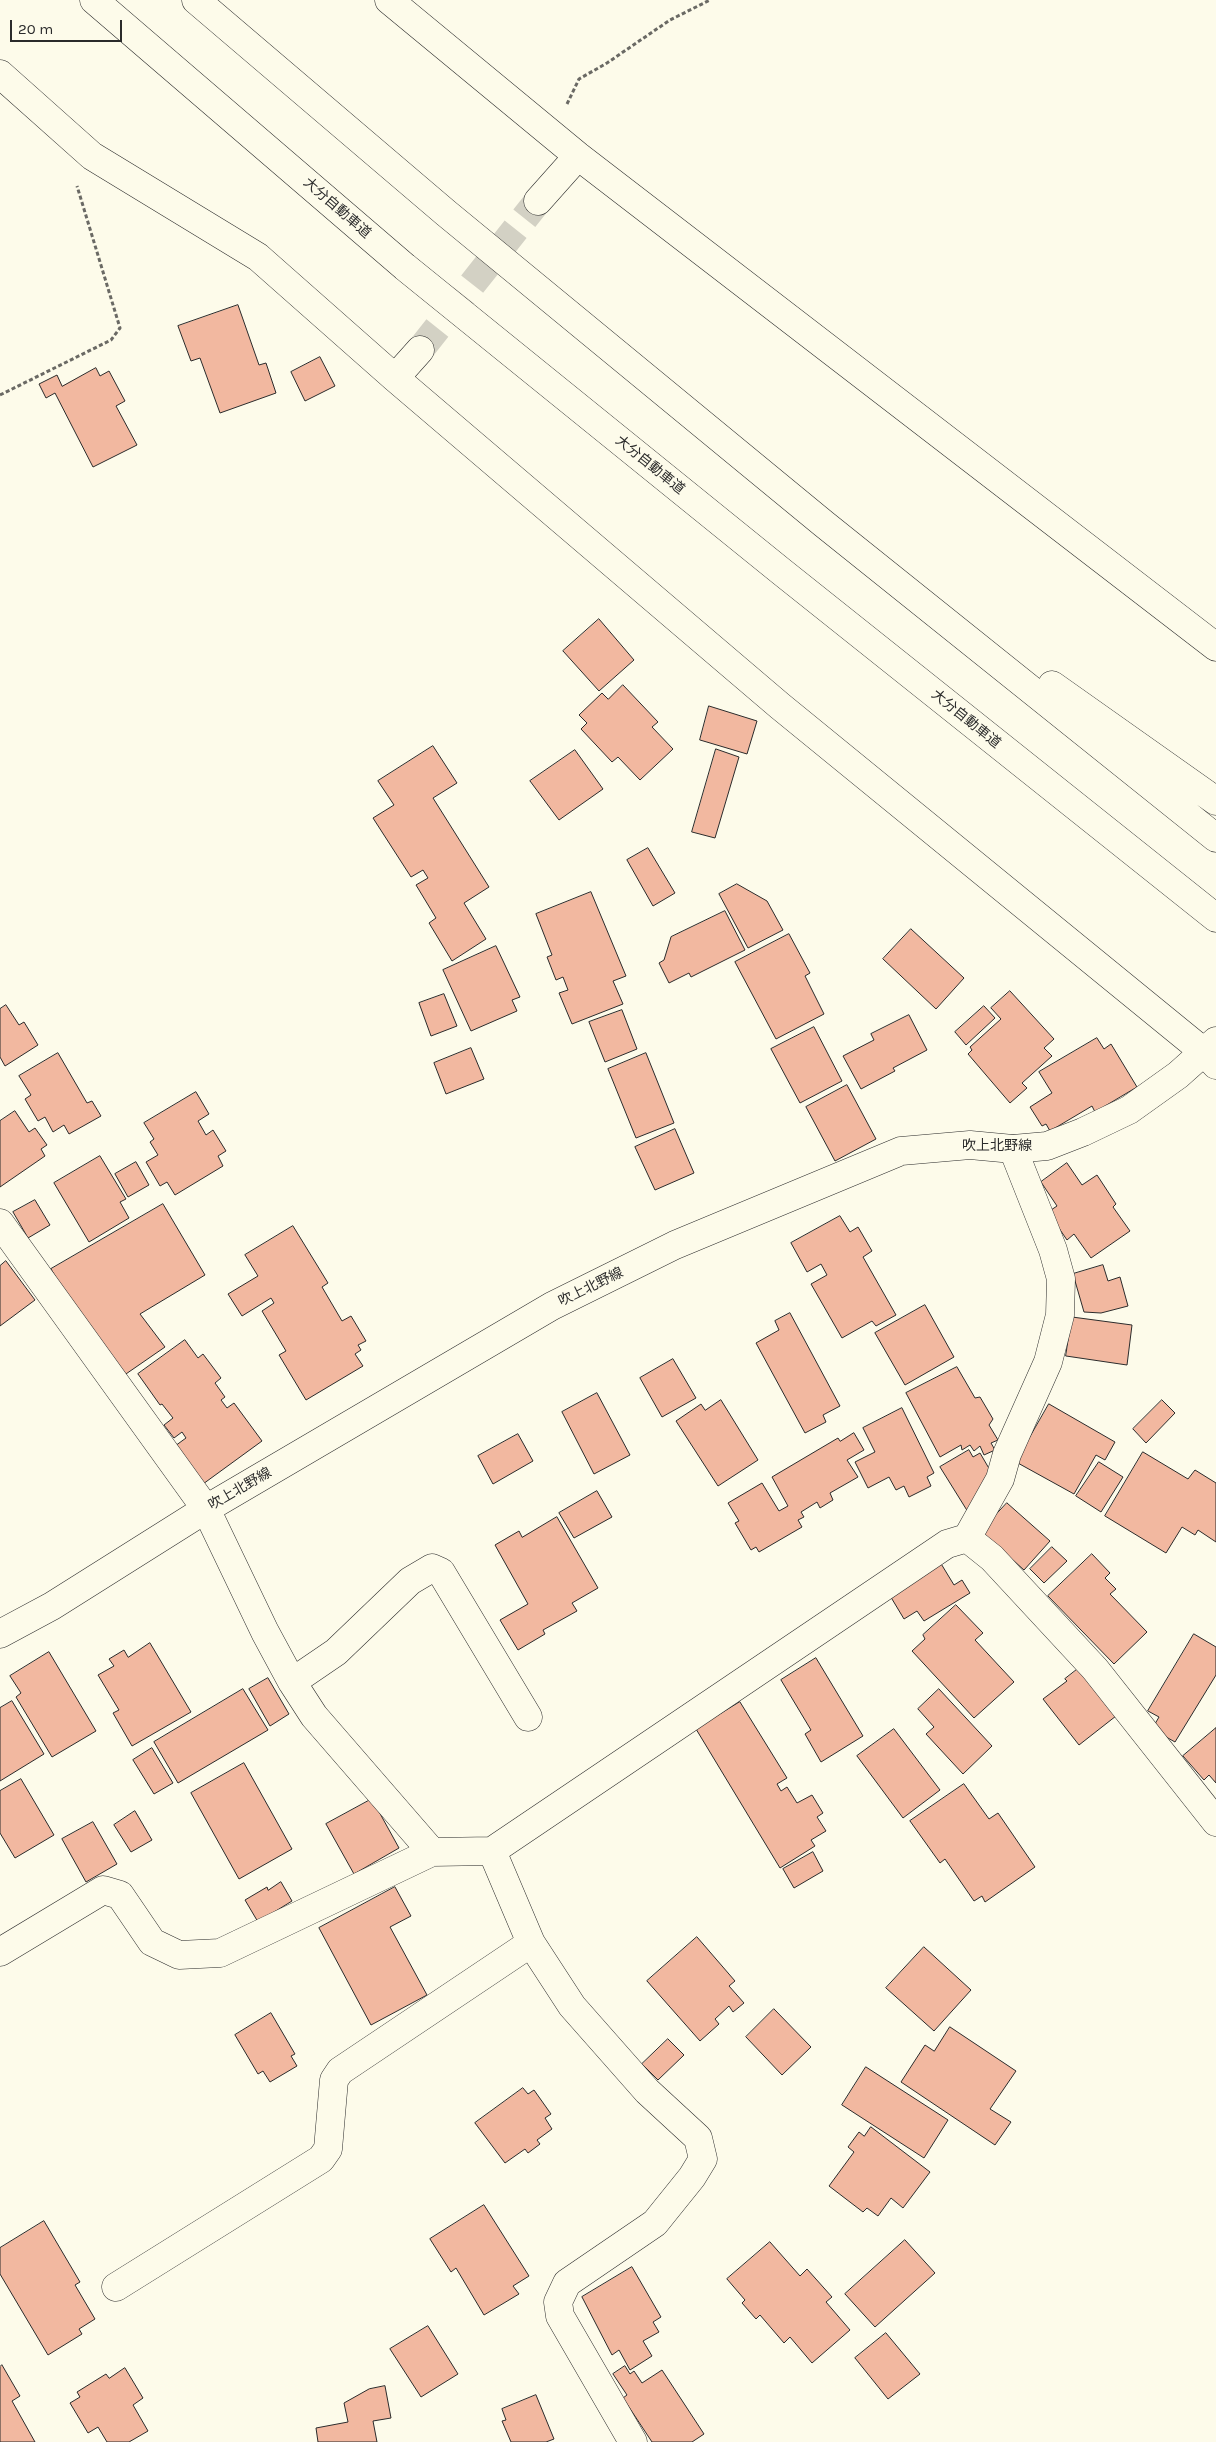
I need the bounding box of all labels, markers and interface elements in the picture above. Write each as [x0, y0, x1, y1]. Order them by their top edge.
scale bar [12, 10, 125, 42]
text: 20 m [18, 20, 53, 38]
street label: 大分自動車道 [300, 174, 374, 242]
street label: 大分自動車道 [612, 432, 688, 498]
street label: 大分自動車道 [928, 686, 1004, 752]
street label: 吹上北野線 [962, 1138, 1032, 1154]
street label: 吹上北野線 [556, 1264, 626, 1310]
street label: 吹上北野線 [205, 1464, 275, 1514]

